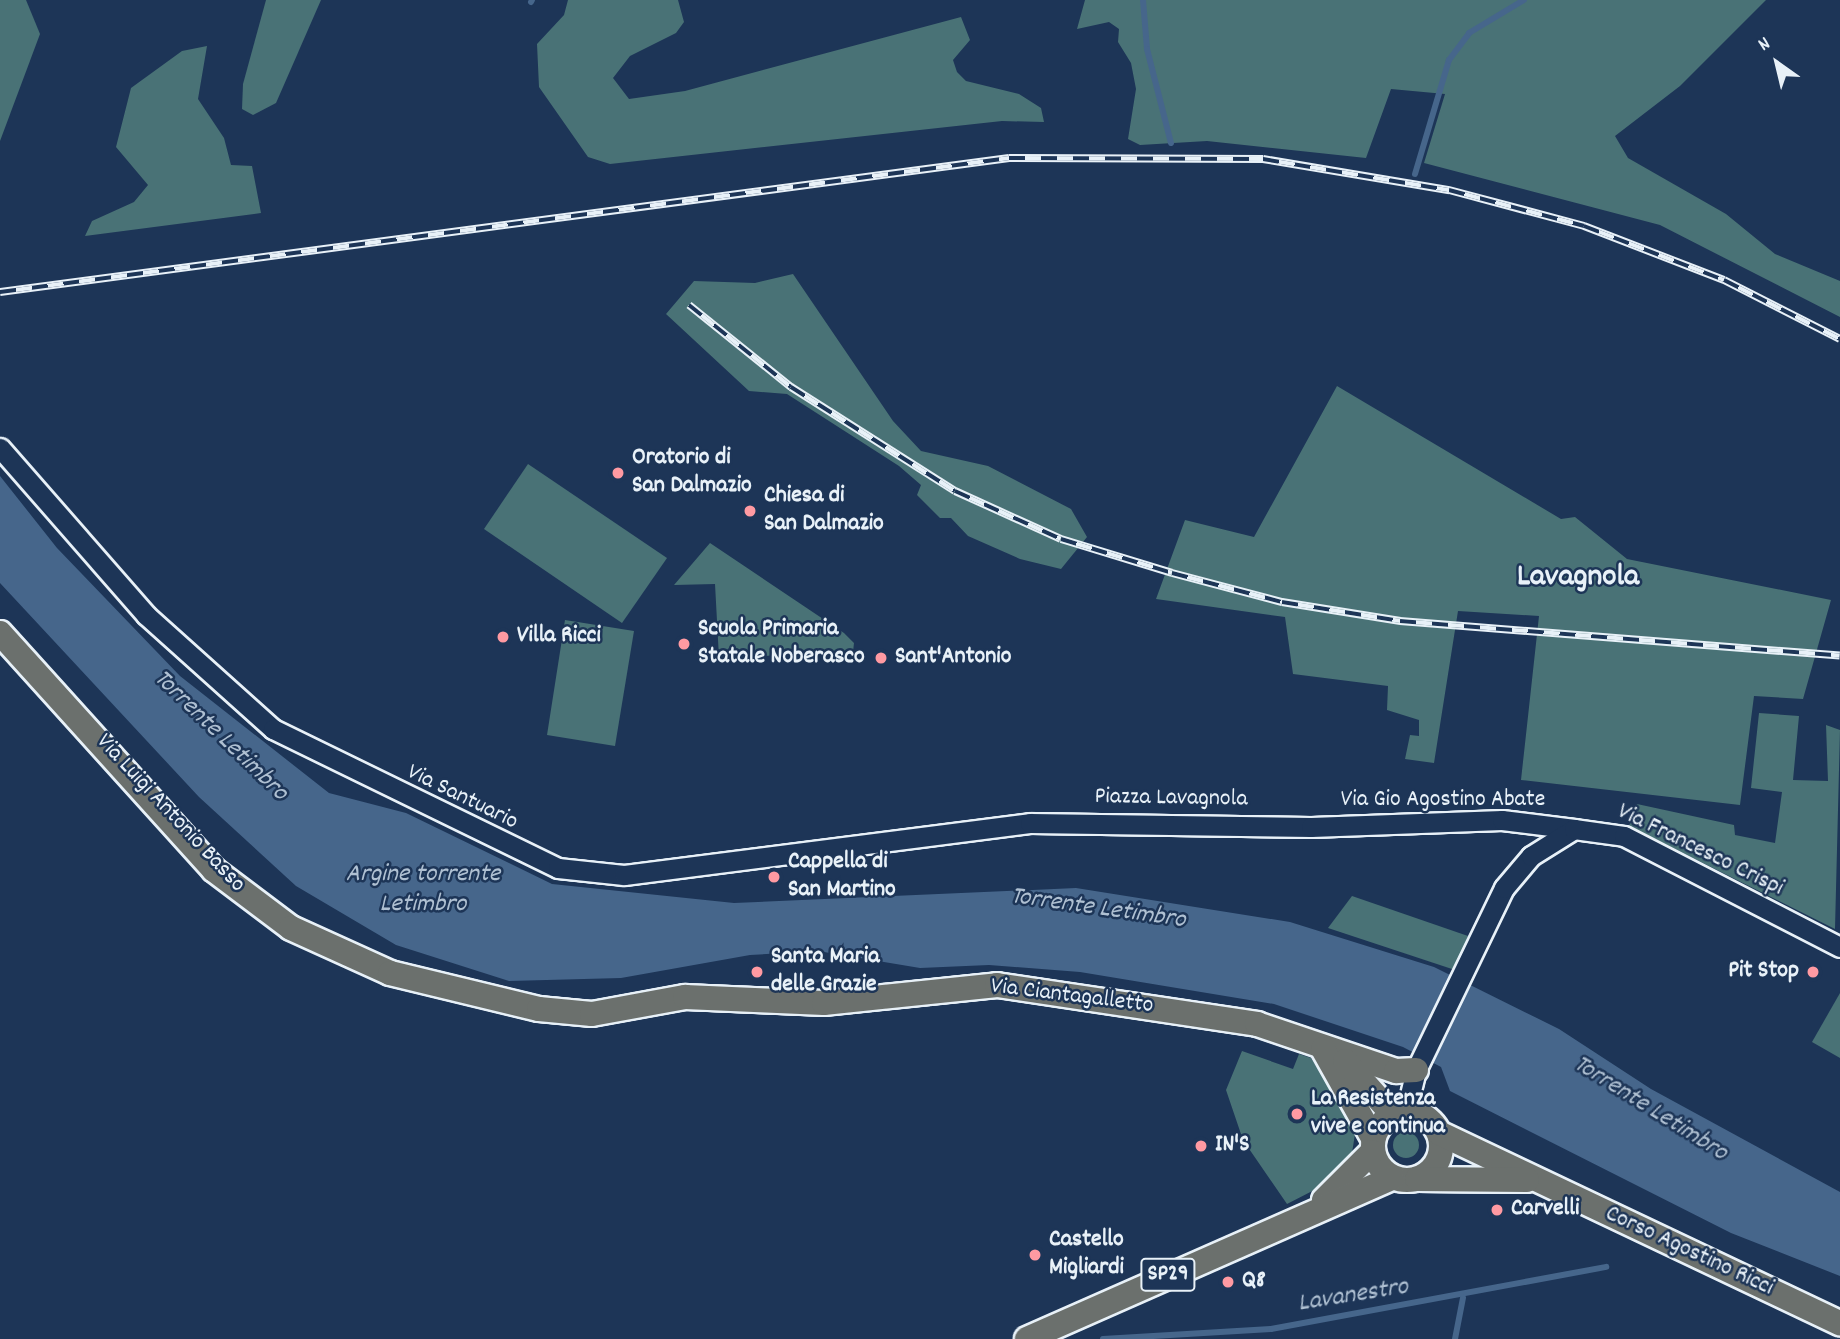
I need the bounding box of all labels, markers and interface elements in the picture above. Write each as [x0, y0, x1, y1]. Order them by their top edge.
north arrow [1742, 28, 1812, 98]
text: N [1754, 31, 1776, 59]
place label: Oratorio di San Dalmazio [632, 445, 752, 501]
marker: Oratorio di San Dalmazio [610, 465, 626, 481]
place label: Chiesa di San Dalmazio [764, 483, 884, 539]
marker: Chiesa di San Dalmazio [742, 503, 758, 519]
district label: Lavagnola [1517, 559, 1639, 597]
place label: Scuola Primaria Statale Noberasco [698, 616, 865, 672]
place label: Villa Ricci [517, 623, 601, 651]
marker: Villa Ricci [495, 629, 511, 645]
marker: Scuola Primaria Statale Noberasco [676, 636, 692, 652]
place label: Sant'Antonio [895, 644, 1011, 672]
marker: Sant'Antonio [873, 650, 889, 666]
water label: Torrente Letimbro [146, 664, 294, 808]
street label: Via Luigi Antonio Basso [89, 729, 251, 899]
street label: Via Santuario [402, 759, 522, 837]
street label: Piazza Lavagnola [1094, 783, 1248, 815]
street label: Via Gio Agostino Abate [1341, 787, 1545, 815]
street label: Via Francesco Crispi [1612, 798, 1788, 904]
place label: Cappella di San Martino [788, 849, 896, 905]
water label: Argine torrente Letimbro [346, 859, 500, 920]
marker: Cappella di San Martino [766, 869, 782, 885]
water label: Torrente Letimbro [1009, 881, 1187, 937]
place label: Santa Maria delle Grazie [771, 944, 879, 1000]
place label: Pit Stop [1728, 958, 1799, 986]
marker: Santa Maria delle Grazie [749, 964, 765, 980]
marker: Pit Stop [1805, 964, 1821, 980]
street label: Via Ciantagalletto [989, 973, 1155, 1021]
water label: Torrente Letimbro [1567, 1049, 1733, 1169]
place label: La Resistenza vive e continua [1311, 1086, 1445, 1142]
marker: La Resistenza vive e continua [1289, 1106, 1305, 1122]
place label: IN'S [1215, 1132, 1250, 1160]
marker: IN'S [1193, 1138, 1209, 1154]
place label: Carvelli [1511, 1196, 1579, 1224]
street label: Corso Agostino Ricci [1600, 1200, 1778, 1304]
marker: Carvelli [1489, 1202, 1505, 1218]
place label: Castello Migliardi [1049, 1227, 1124, 1283]
marker: Castello Migliardi [1027, 1247, 1043, 1263]
road number: SP29 [1140, 1256, 1196, 1294]
place label: Q8 [1242, 1268, 1266, 1296]
water label: Lavanestro [1296, 1272, 1410, 1320]
marker: Q8 [1220, 1274, 1236, 1290]

